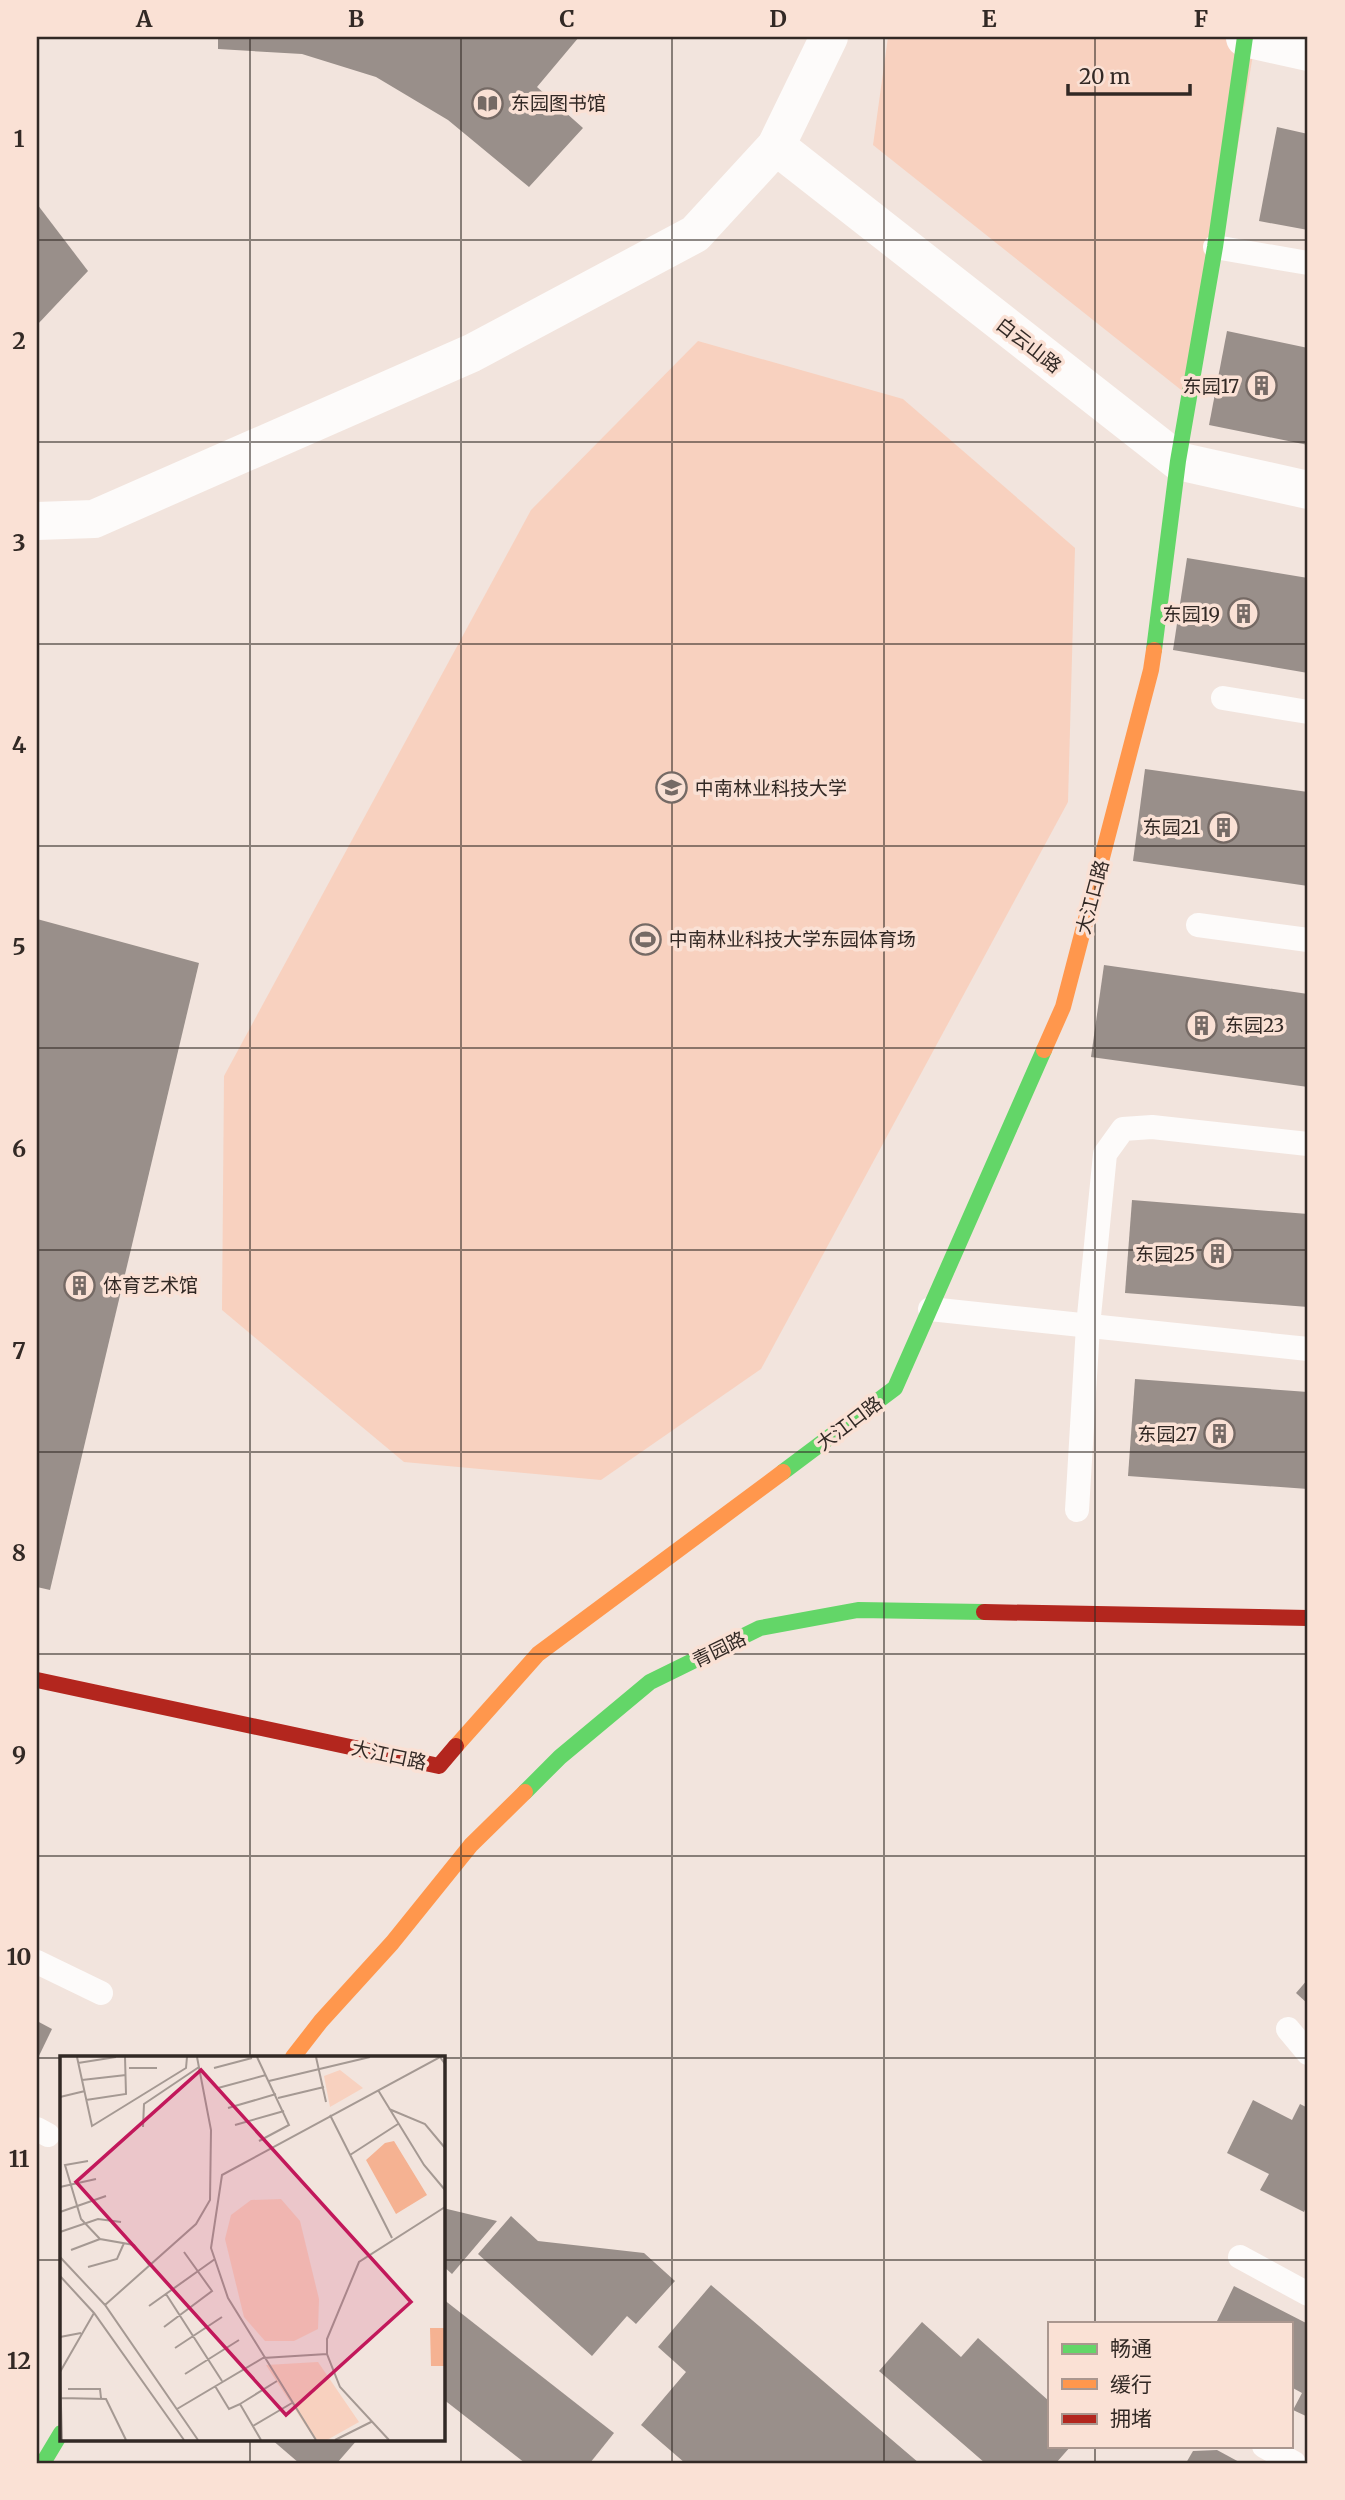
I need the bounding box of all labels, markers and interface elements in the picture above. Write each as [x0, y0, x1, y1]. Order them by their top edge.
text: A [135, 4, 153, 33]
text: B [348, 4, 364, 33]
text: C [559, 4, 575, 33]
text: D [769, 4, 787, 33]
text: E [981, 4, 997, 33]
text: F [1194, 4, 1208, 33]
scale bar [1068, 52, 1191, 96]
text: 20 m [1079, 63, 1131, 90]
library icon: 东园图书馆 [471, 86, 505, 120]
place label: 东园图书馆 [511, 91, 606, 115]
text: 1 [14, 124, 25, 153]
street label: 白云山路 [992, 312, 1066, 378]
text: 2 [12, 326, 26, 355]
building icon: 东园17 [1245, 369, 1279, 403]
place label: 东园17 [1183, 374, 1239, 398]
text: 3 [12, 528, 26, 557]
building icon: 东园19 [1226, 597, 1260, 631]
place label: 东园19 [1163, 602, 1220, 626]
text: 4 [12, 730, 27, 759]
school or university icon: 中南林业科技大学 [655, 771, 689, 805]
place label: 中南林业科技大学 [695, 776, 847, 800]
building icon: 东园21 [1206, 810, 1240, 844]
place label: 东园21 [1143, 815, 1200, 839]
street label: 大江口路 [1071, 857, 1113, 937]
sports icon: 中南林业科技大学东园体育场 [629, 922, 663, 956]
place label: 中南林业科技大学东园体育场 [669, 927, 916, 951]
text: 5 [12, 932, 26, 961]
building icon: 东园23 [1185, 1008, 1219, 1042]
place label: 东园23 [1225, 1013, 1284, 1037]
text: 6 [12, 1134, 26, 1163]
building icon: 东园25 [1201, 1237, 1235, 1271]
place label: 东园25 [1135, 1242, 1195, 1266]
building icon: 体育艺术馆 [63, 1268, 97, 1302]
place label: 体育艺术馆 [103, 1273, 198, 1297]
text: 7 [12, 1336, 26, 1365]
street label: 大江口路 [811, 1391, 887, 1455]
building icon: 东园27 [1203, 1417, 1237, 1451]
place label: 东园27 [1138, 1422, 1197, 1446]
text: 8 [12, 1538, 26, 1567]
street label: 青园路 [688, 1626, 750, 1672]
street label: 大江口路 [349, 1735, 429, 1775]
text: 9 [12, 1740, 26, 1769]
text: 10 [7, 1942, 31, 1971]
inset map [60, 2056, 444, 2440]
text: 11 [9, 2144, 30, 2173]
legend [1048, 2322, 1292, 2448]
text: 畅通 [1110, 2335, 1152, 2362]
text: 12 [7, 2346, 31, 2375]
text: 缓行 [1110, 2371, 1152, 2398]
text: 拥堵 [1110, 2405, 1152, 2432]

